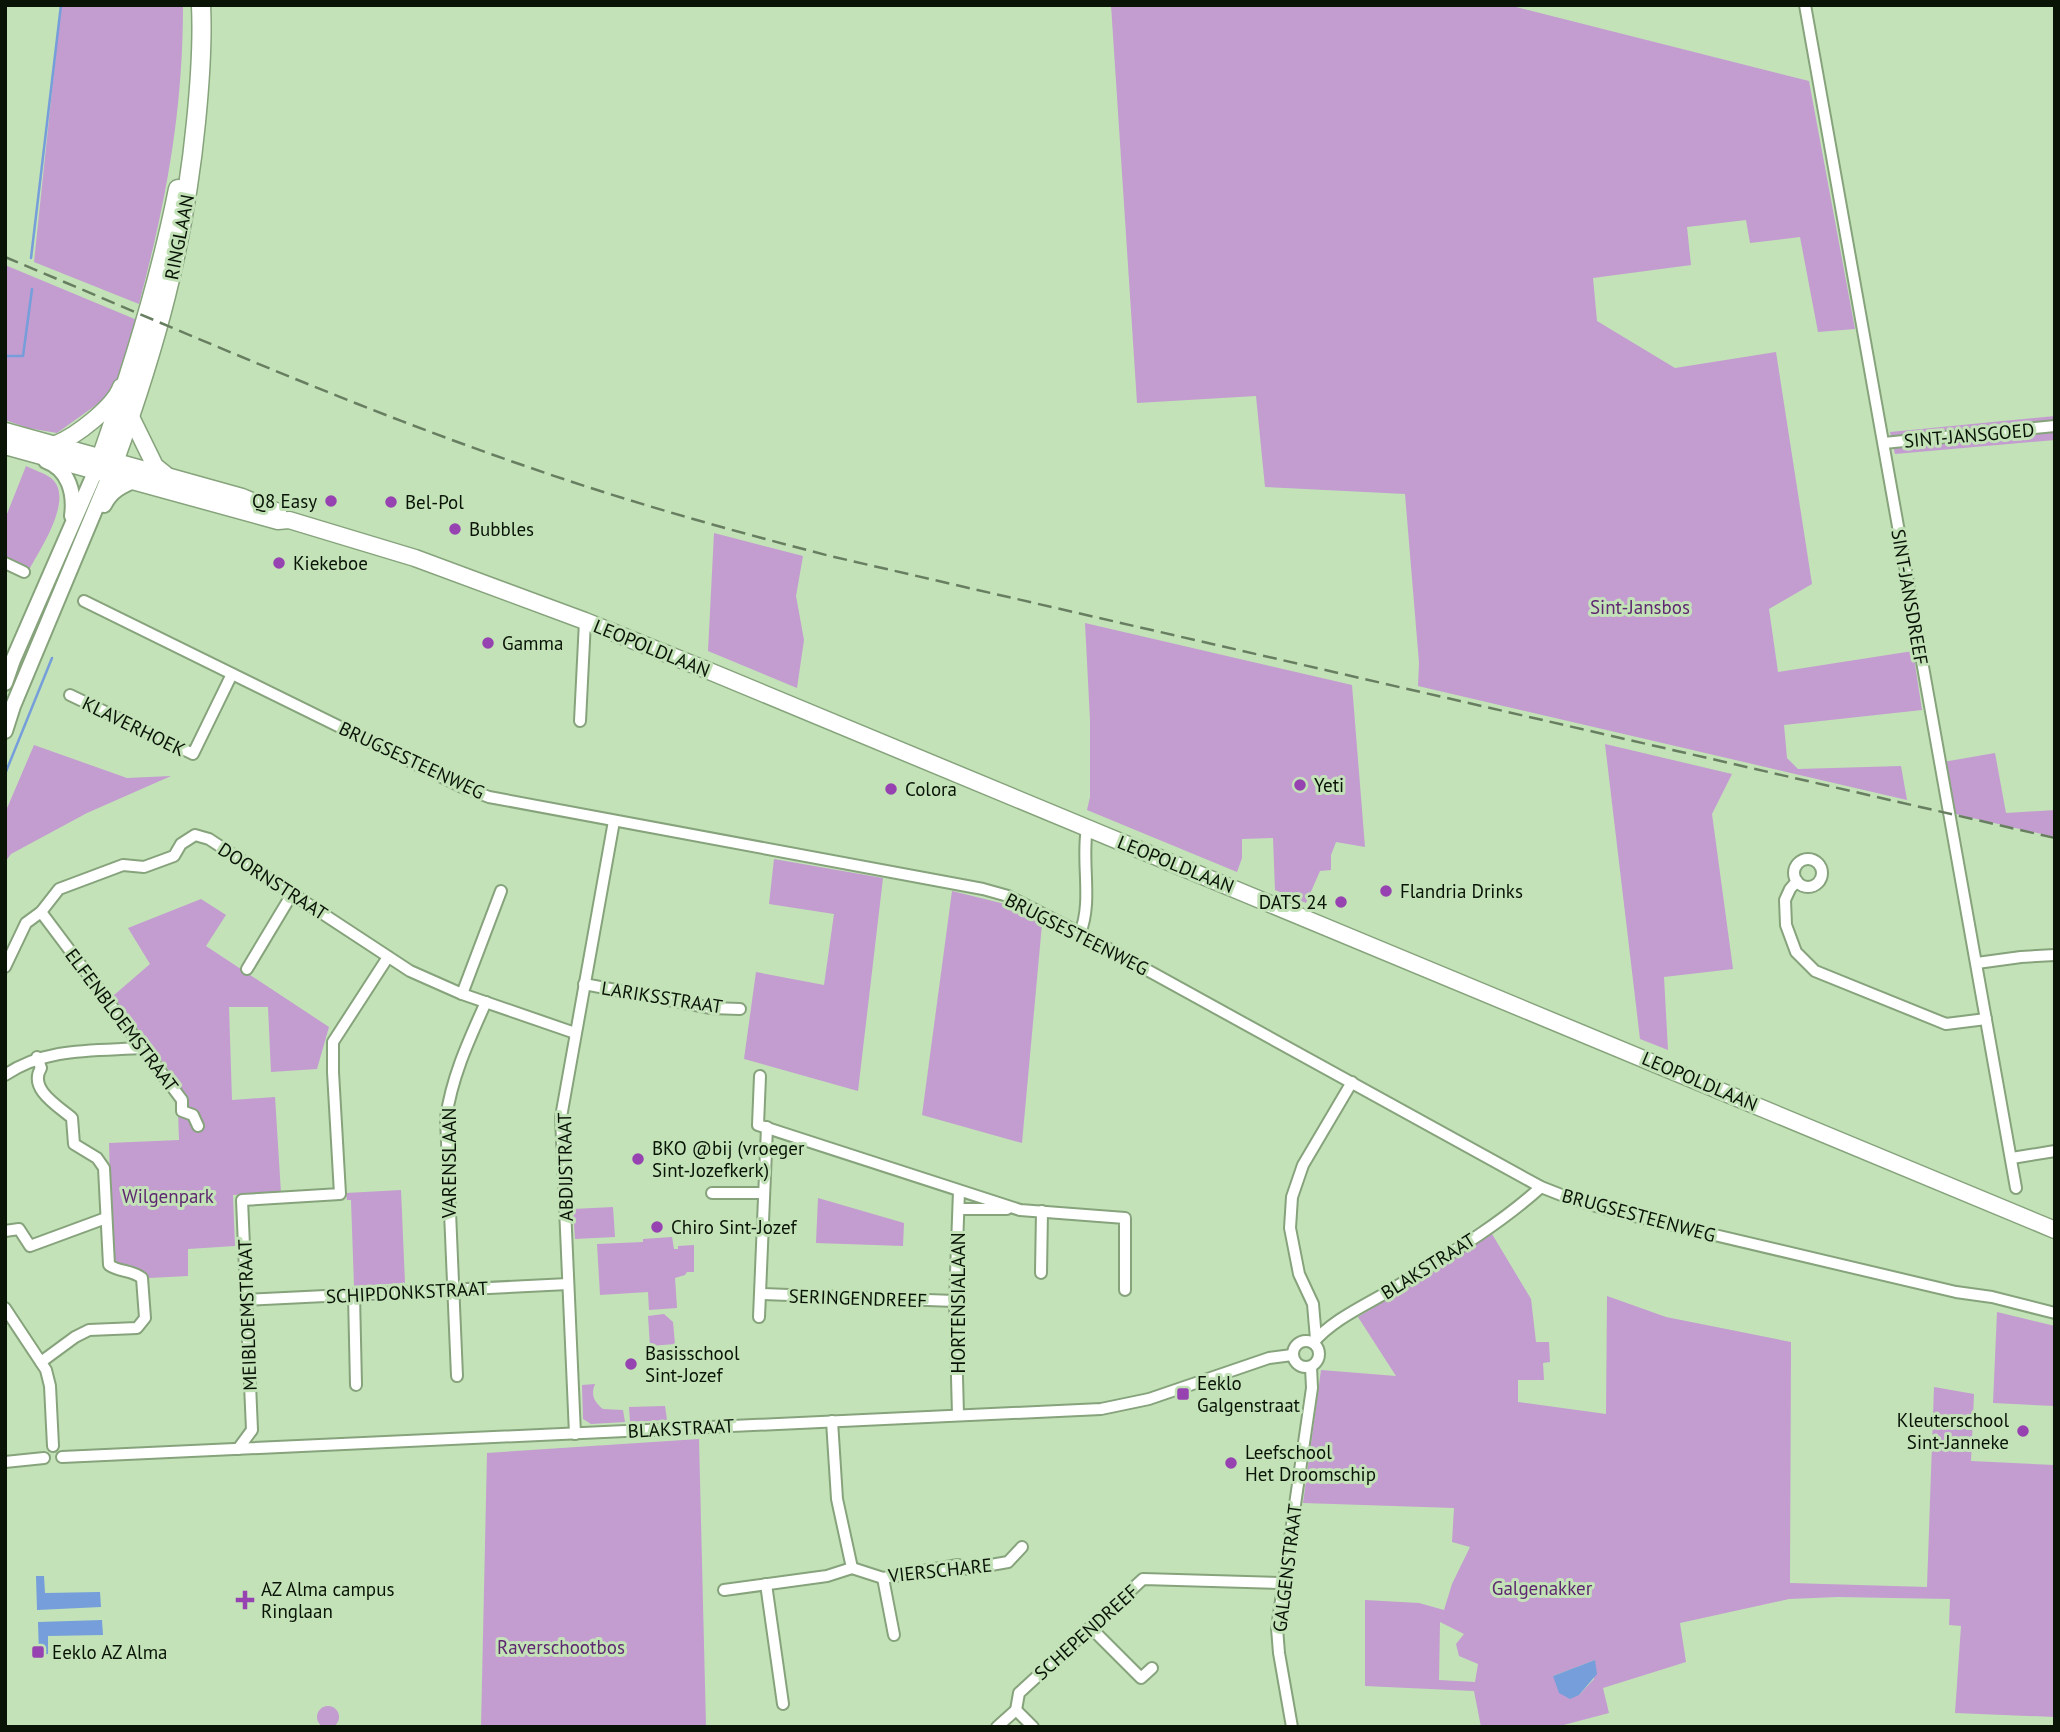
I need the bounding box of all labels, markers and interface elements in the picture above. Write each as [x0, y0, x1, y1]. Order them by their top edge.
street label: RINGLAAN [159, 192, 199, 282]
street label: SINT-JANSGOED [1903, 417, 2035, 453]
place label: Q8 Easy [252, 489, 317, 513]
place label: Bel-Pol [405, 490, 464, 514]
marker: Q8 Easy [323, 493, 339, 509]
marker: Bel-Pol [383, 494, 399, 510]
place label: Bubbles [469, 517, 534, 541]
marker: Bubbles [447, 521, 463, 537]
street label: SINT-JANSDREEF [1886, 527, 1934, 667]
place label: Kiekeboe [293, 551, 368, 575]
marker: Kiekeboe [271, 555, 287, 571]
park label: Sint-Jansbos [1590, 595, 1690, 619]
street label: LEOPOLDLAAN [590, 614, 714, 682]
place label: Gamma [502, 631, 563, 655]
marker: Gamma [480, 635, 496, 651]
street label: KLAVERHOEK [79, 691, 189, 761]
street label: BRUGSESTEENWEG [335, 716, 489, 804]
place label: Yeti [1314, 773, 1344, 797]
place label: Colora [905, 777, 957, 801]
marker: Yeti [1292, 777, 1308, 793]
marker: Colora [883, 781, 899, 797]
street label: LEOPOLDLAAN [1114, 830, 1238, 898]
street label: DOORNSTRAAT [214, 837, 333, 925]
place label: Flandria Drinks [1400, 879, 1523, 903]
marker: Flandria Drinks [1378, 883, 1394, 899]
street label: BRUGSESTEENWEG [1001, 887, 1153, 981]
place label: DATS 24 [1259, 890, 1327, 914]
marker: DATS 24 [1333, 894, 1349, 910]
street label: ELFENBLOEMSTRAAT [60, 943, 184, 1097]
street label: LARIKSSTRAAT [600, 976, 725, 1019]
street label: LEOPOLDLAAN [1638, 1046, 1762, 1116]
street label: VARENSLAAN [437, 1108, 461, 1219]
street label: ABDIJSTRAAT [552, 1112, 578, 1222]
place label: BKO @bij (vroeger Sint-Jozefkerk) [652, 1136, 805, 1182]
marker: BKO @bij (vroeger Sint-Jozefkerk) [630, 1151, 646, 1167]
street label: BRUGSESTEENWEG [1560, 1183, 1718, 1247]
park label: Wilgenpark [122, 1184, 214, 1208]
place label: Chiro Sint-Jozef [671, 1215, 798, 1239]
marker: Chiro Sint-Jozef [649, 1219, 665, 1235]
street label: BLAKSTRAAT [1376, 1227, 1480, 1304]
street label: HORTENSIALAAN [946, 1232, 970, 1374]
street label: MEIBLOEMSTRAAT [232, 1238, 262, 1391]
street label: SCHIPDONKSTRAAT [325, 1276, 489, 1308]
street label: SERINGENDREEF [788, 1284, 928, 1312]
place label: Basisschool Sint-Jozef [645, 1341, 740, 1387]
marker: Basisschool Sint-Jozef [623, 1356, 639, 1372]
place label: Eeklo Galgenstraat [1197, 1371, 1301, 1417]
marker: Eeklo Galgenstraat [1175, 1386, 1191, 1402]
place label: Kleuterschool Sint-Janneke [1897, 1408, 2009, 1454]
street label: BLAKSTRAAT [627, 1413, 735, 1443]
marker: Kleuterschool Sint-Janneke [2015, 1423, 2031, 1439]
place label: Leefschool Het Droomschip [1245, 1440, 1376, 1486]
marker: Leefschool Het Droomschip [1223, 1455, 1239, 1471]
street label: GALGENSTRAAT [1267, 1502, 1307, 1633]
street label: VIERSCHARE [886, 1553, 993, 1587]
park label: Galgenakker [1492, 1576, 1593, 1600]
place label: AZ Alma campus Ringlaan [261, 1577, 394, 1623]
street label: SCHEPENDREEF [1029, 1579, 1143, 1685]
marker: AZ Alma campus Ringlaan [235, 1590, 255, 1610]
park label: Raverschootbos [497, 1635, 625, 1659]
place label: Eeklo AZ Alma [52, 1640, 168, 1664]
marker: Eeklo AZ Alma [30, 1644, 46, 1660]

